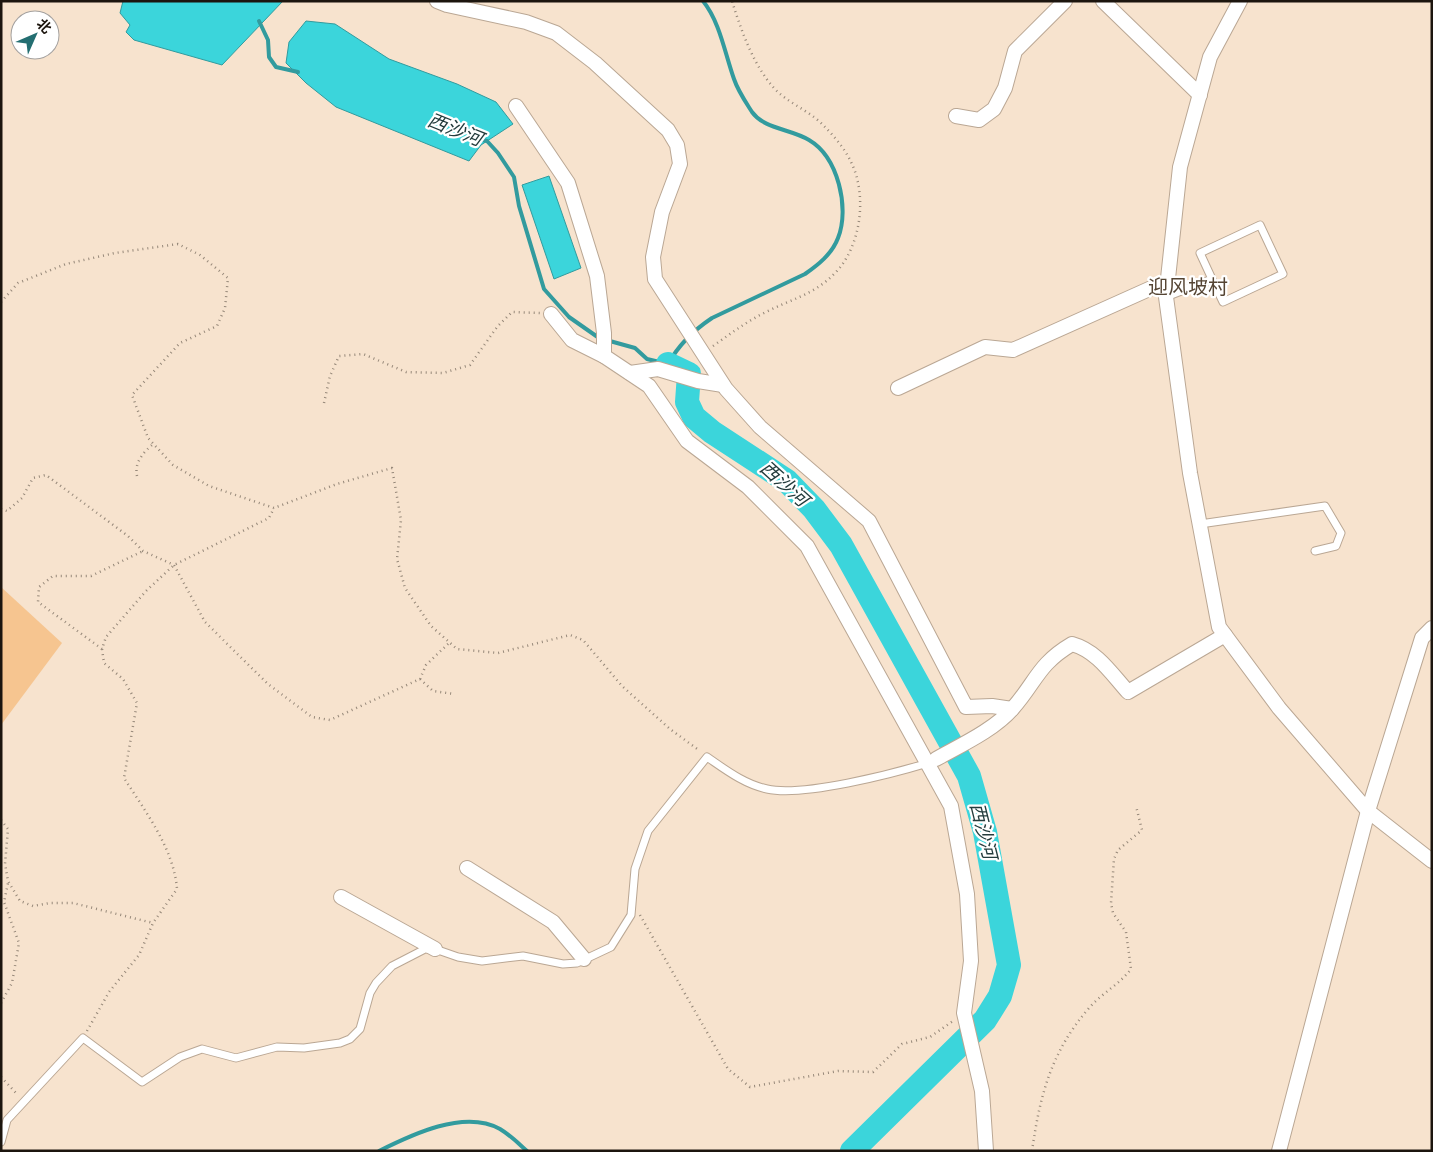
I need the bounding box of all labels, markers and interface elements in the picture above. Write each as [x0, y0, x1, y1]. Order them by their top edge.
north arrow [10, 10, 60, 60]
text: 北 [33, 15, 55, 37]
water label: 西沙河 [424, 108, 490, 153]
district label: 迎风坡村 [1148, 275, 1228, 300]
water label: 西沙河 [755, 456, 816, 515]
water label: 西沙河 [964, 800, 1003, 865]

